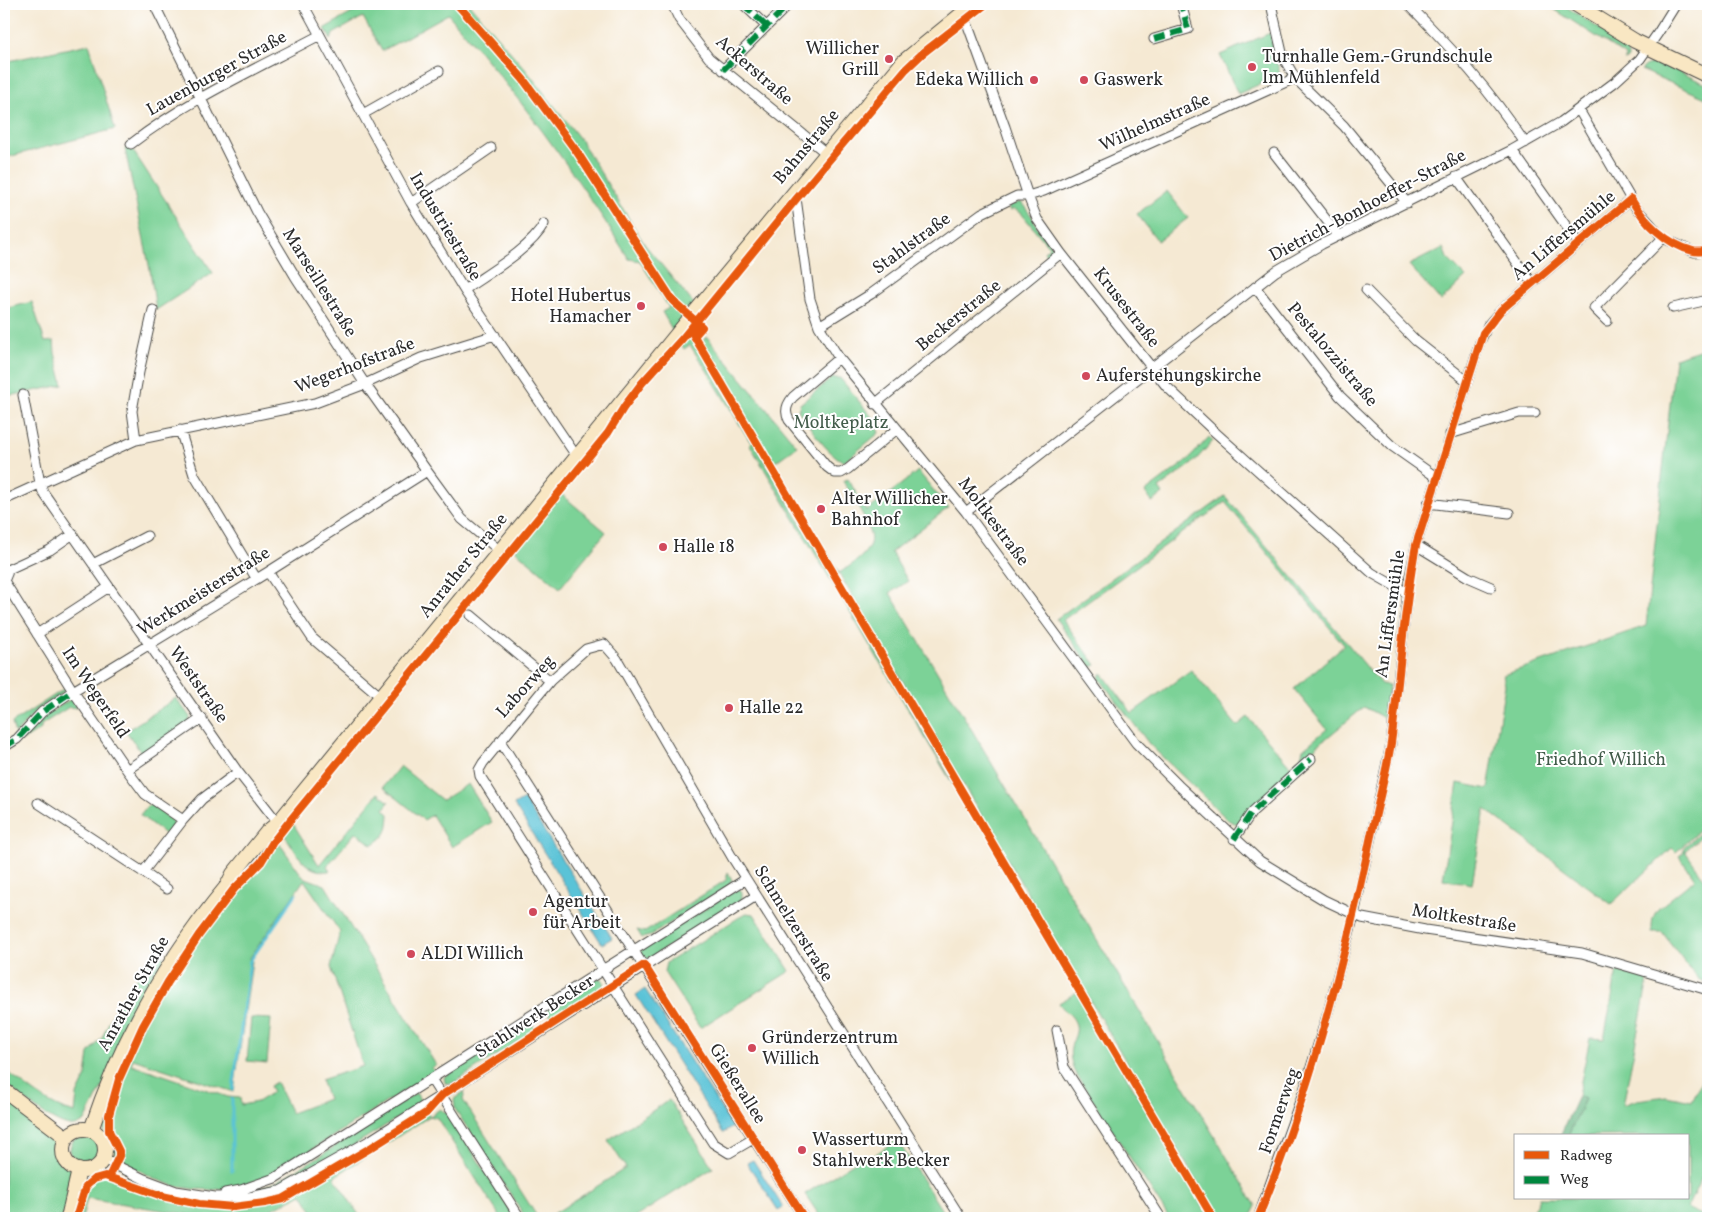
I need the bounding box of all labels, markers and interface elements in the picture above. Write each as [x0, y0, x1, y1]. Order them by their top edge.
street label: Lauenburger Straße [142, 25, 292, 123]
street label: Ackerstraße [710, 30, 798, 112]
place label: Willicher Grill [805, 37, 879, 83]
place label: Turnhalle Gem.-Grundschule Im Mühlenfeld [1262, 45, 1492, 91]
marker: Willicher Grill [883, 53, 895, 65]
marker: Turnhalle Gem.-Grundschule Im Mühlenfeld [1246, 61, 1258, 73]
place label: Edeka Willich [915, 68, 1024, 93]
place label: Gaswerk [1094, 68, 1163, 93]
marker: Edeka Willich [1028, 74, 1040, 86]
marker: Gaswerk [1078, 74, 1090, 86]
street label: Wilhelmstraße [1096, 87, 1214, 159]
street label: Bahnstraße [768, 104, 846, 190]
street label: Dietrich-Bonhoeffer-Straße [1265, 143, 1471, 269]
street label: Industriestraße [403, 168, 487, 286]
street label: An Liffersmühle [1507, 185, 1621, 287]
street label: Stahlstraße [868, 207, 956, 281]
street label: Marseillestraße [276, 224, 362, 342]
street label: Krusestraße [1087, 262, 1165, 354]
street label: Beckerstraße [911, 274, 1007, 358]
place label: Hotel Hubertus Hamacher [510, 284, 631, 330]
street label: Pestalozzistraße [1281, 297, 1383, 413]
marker: Hotel Hubertus Hamacher [635, 300, 647, 312]
street label: Wegerhofstraße [291, 332, 419, 400]
place label: Auferstehungskirche [1096, 364, 1261, 389]
marker: Auferstehungskirche [1080, 370, 1092, 382]
park label: Moltkeplatz [793, 411, 889, 436]
street label: Moltkestraße [951, 472, 1035, 572]
place label: Alter Willicher Bahnhof [831, 487, 948, 533]
marker: Alter Willicher Bahnhof [815, 503, 827, 515]
street label: Anrather Straße [414, 508, 514, 624]
place label: Halle 18 [673, 535, 735, 560]
street label: Werkmeisterstraße [133, 541, 275, 643]
marker: Halle 18 [657, 541, 669, 553]
street label: An Liffersmühle [1370, 548, 1412, 680]
street label: Weststraße [162, 641, 234, 729]
street label: Im Wegerfeld [55, 642, 135, 744]
street label: Laborweg [491, 650, 561, 724]
place label: Halle 22 [739, 696, 804, 721]
marker: Halle 22 [723, 702, 735, 714]
park label: Friedhof Willich [1536, 748, 1666, 773]
street label: Schmelzerstraße [747, 861, 839, 987]
place label: Agentur für Arbeit [543, 890, 621, 936]
street label: Moltkestraße [1410, 898, 1518, 940]
marker: Agentur für Arbeit [527, 906, 539, 918]
street label: Anrather Straße [92, 932, 176, 1056]
place label: ALDI Willich [421, 942, 524, 967]
marker: ALDI Willich [405, 948, 417, 960]
street label: Stahlwerk Becker [471, 969, 600, 1065]
place label: Gründerzentrum Willich [762, 1026, 898, 1072]
street label: Gießerallee [702, 1039, 772, 1129]
marker: Gründerzentrum Willich [746, 1042, 758, 1054]
street label: Formerweg [1254, 1064, 1306, 1158]
place label: Wasserturm Stahlwerk Becker [812, 1128, 950, 1174]
legend [1514, 1134, 1690, 1200]
marker: Wasserturm Stahlwerk Becker [796, 1144, 808, 1156]
text: Radweg [1560, 1146, 1613, 1167]
text: Weg [1560, 1170, 1589, 1191]

